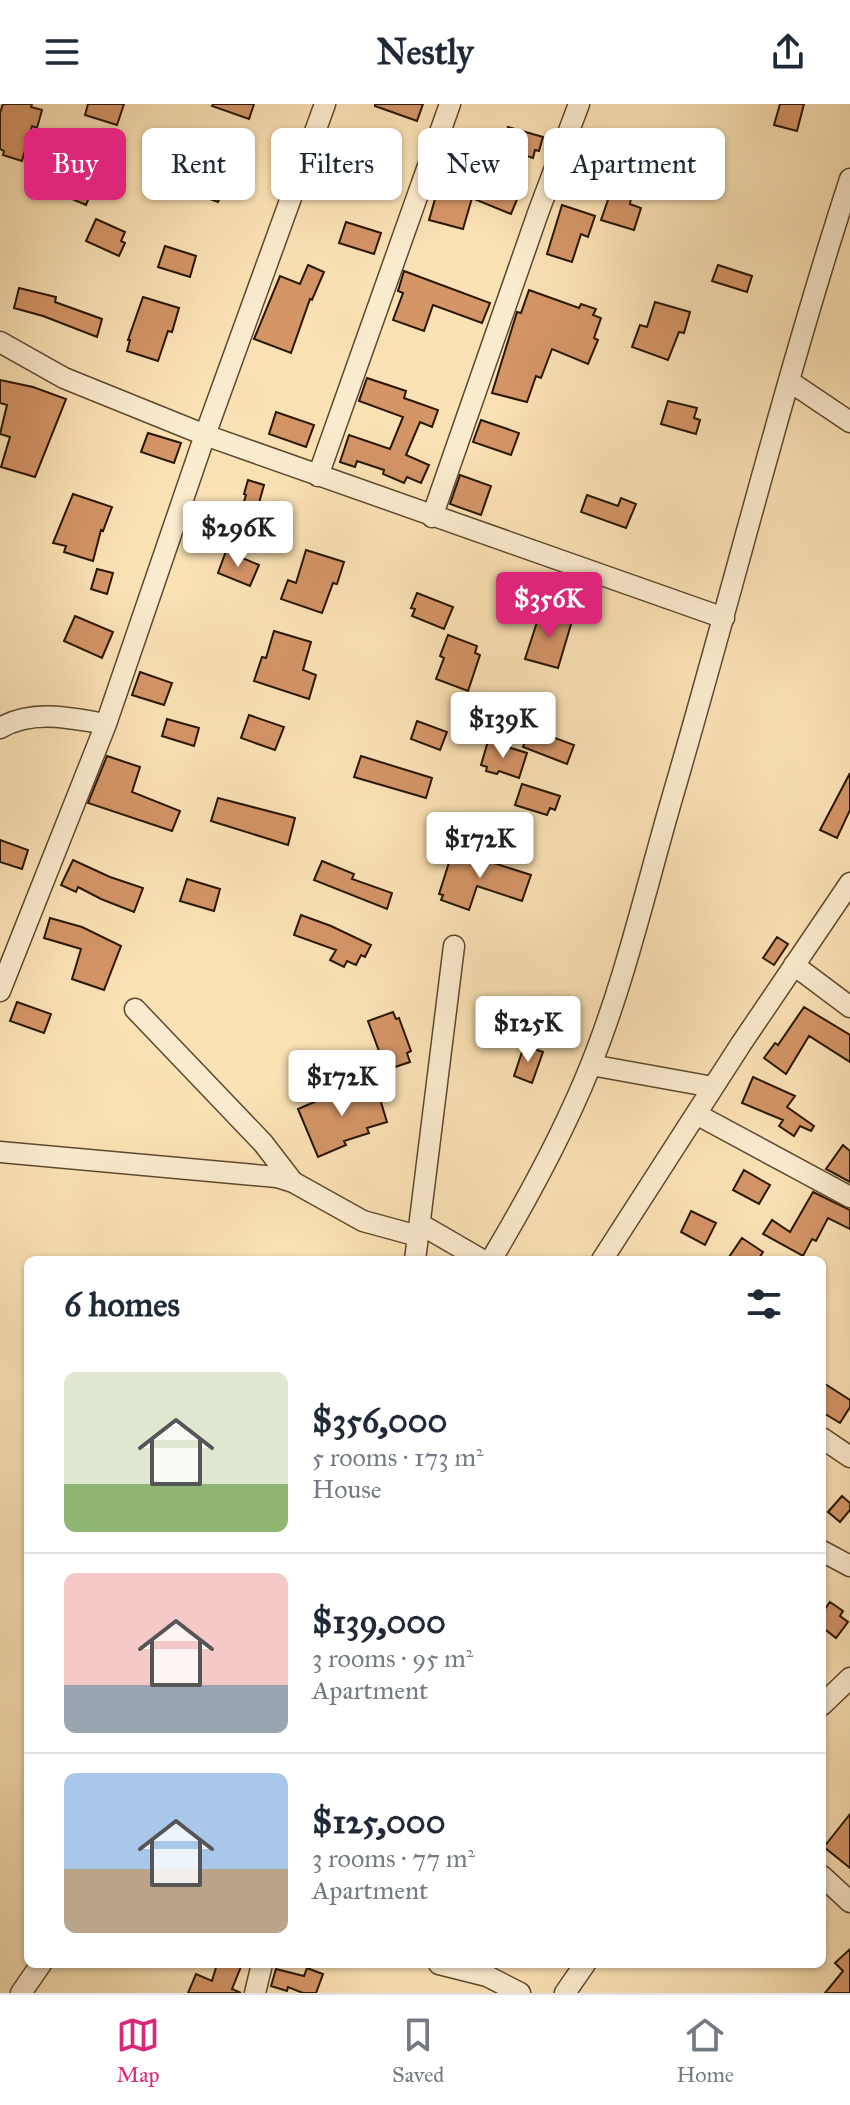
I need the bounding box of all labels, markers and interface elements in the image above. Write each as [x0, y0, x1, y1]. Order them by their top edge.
icon: menu [40, 30, 84, 74]
text: Nestly [377, 30, 473, 74]
icon: share [766, 30, 810, 74]
chip: Buy [24, 128, 126, 200]
chip: Rent [142, 128, 255, 200]
chip: Filters [271, 128, 402, 200]
chip: New [418, 128, 528, 200]
chip: Apartment [544, 128, 725, 200]
pin: $296K [182, 501, 294, 569]
text: $296K [201, 511, 275, 543]
pin: $356K [493, 572, 605, 640]
text: $356K [514, 582, 584, 614]
pin: $139K [447, 692, 559, 760]
text: $139K [469, 702, 537, 734]
pin: $172K [424, 812, 536, 880]
text: $172K [444, 822, 516, 854]
pin: $125K [472, 996, 584, 1064]
text: $125K [493, 1006, 563, 1038]
pin: $172K [286, 1050, 398, 1118]
text: $172K [306, 1060, 378, 1092]
icon: filters [742, 1282, 786, 1326]
text: 6 homes [64, 1284, 180, 1325]
text: $356,000 [312, 1400, 447, 1441]
icon: home [128, 1404, 224, 1500]
text: 5 rooms · 173 m² [312, 1441, 484, 1473]
text: House [312, 1473, 382, 1505]
text: $139,000 [312, 1601, 446, 1642]
icon: home [128, 1605, 224, 1701]
text: 3 rooms · 95 m² [312, 1642, 473, 1674]
text: Apartment [312, 1674, 428, 1706]
text: $125,000 [312, 1801, 445, 1842]
icon: home [128, 1805, 224, 1901]
text: 3 rooms · 77 m² [312, 1842, 475, 1874]
text: Apartment [312, 1874, 428, 1906]
tab: Map [116, 2013, 160, 2088]
tab: Saved [392, 2013, 444, 2088]
tab: Home [676, 2013, 734, 2088]

